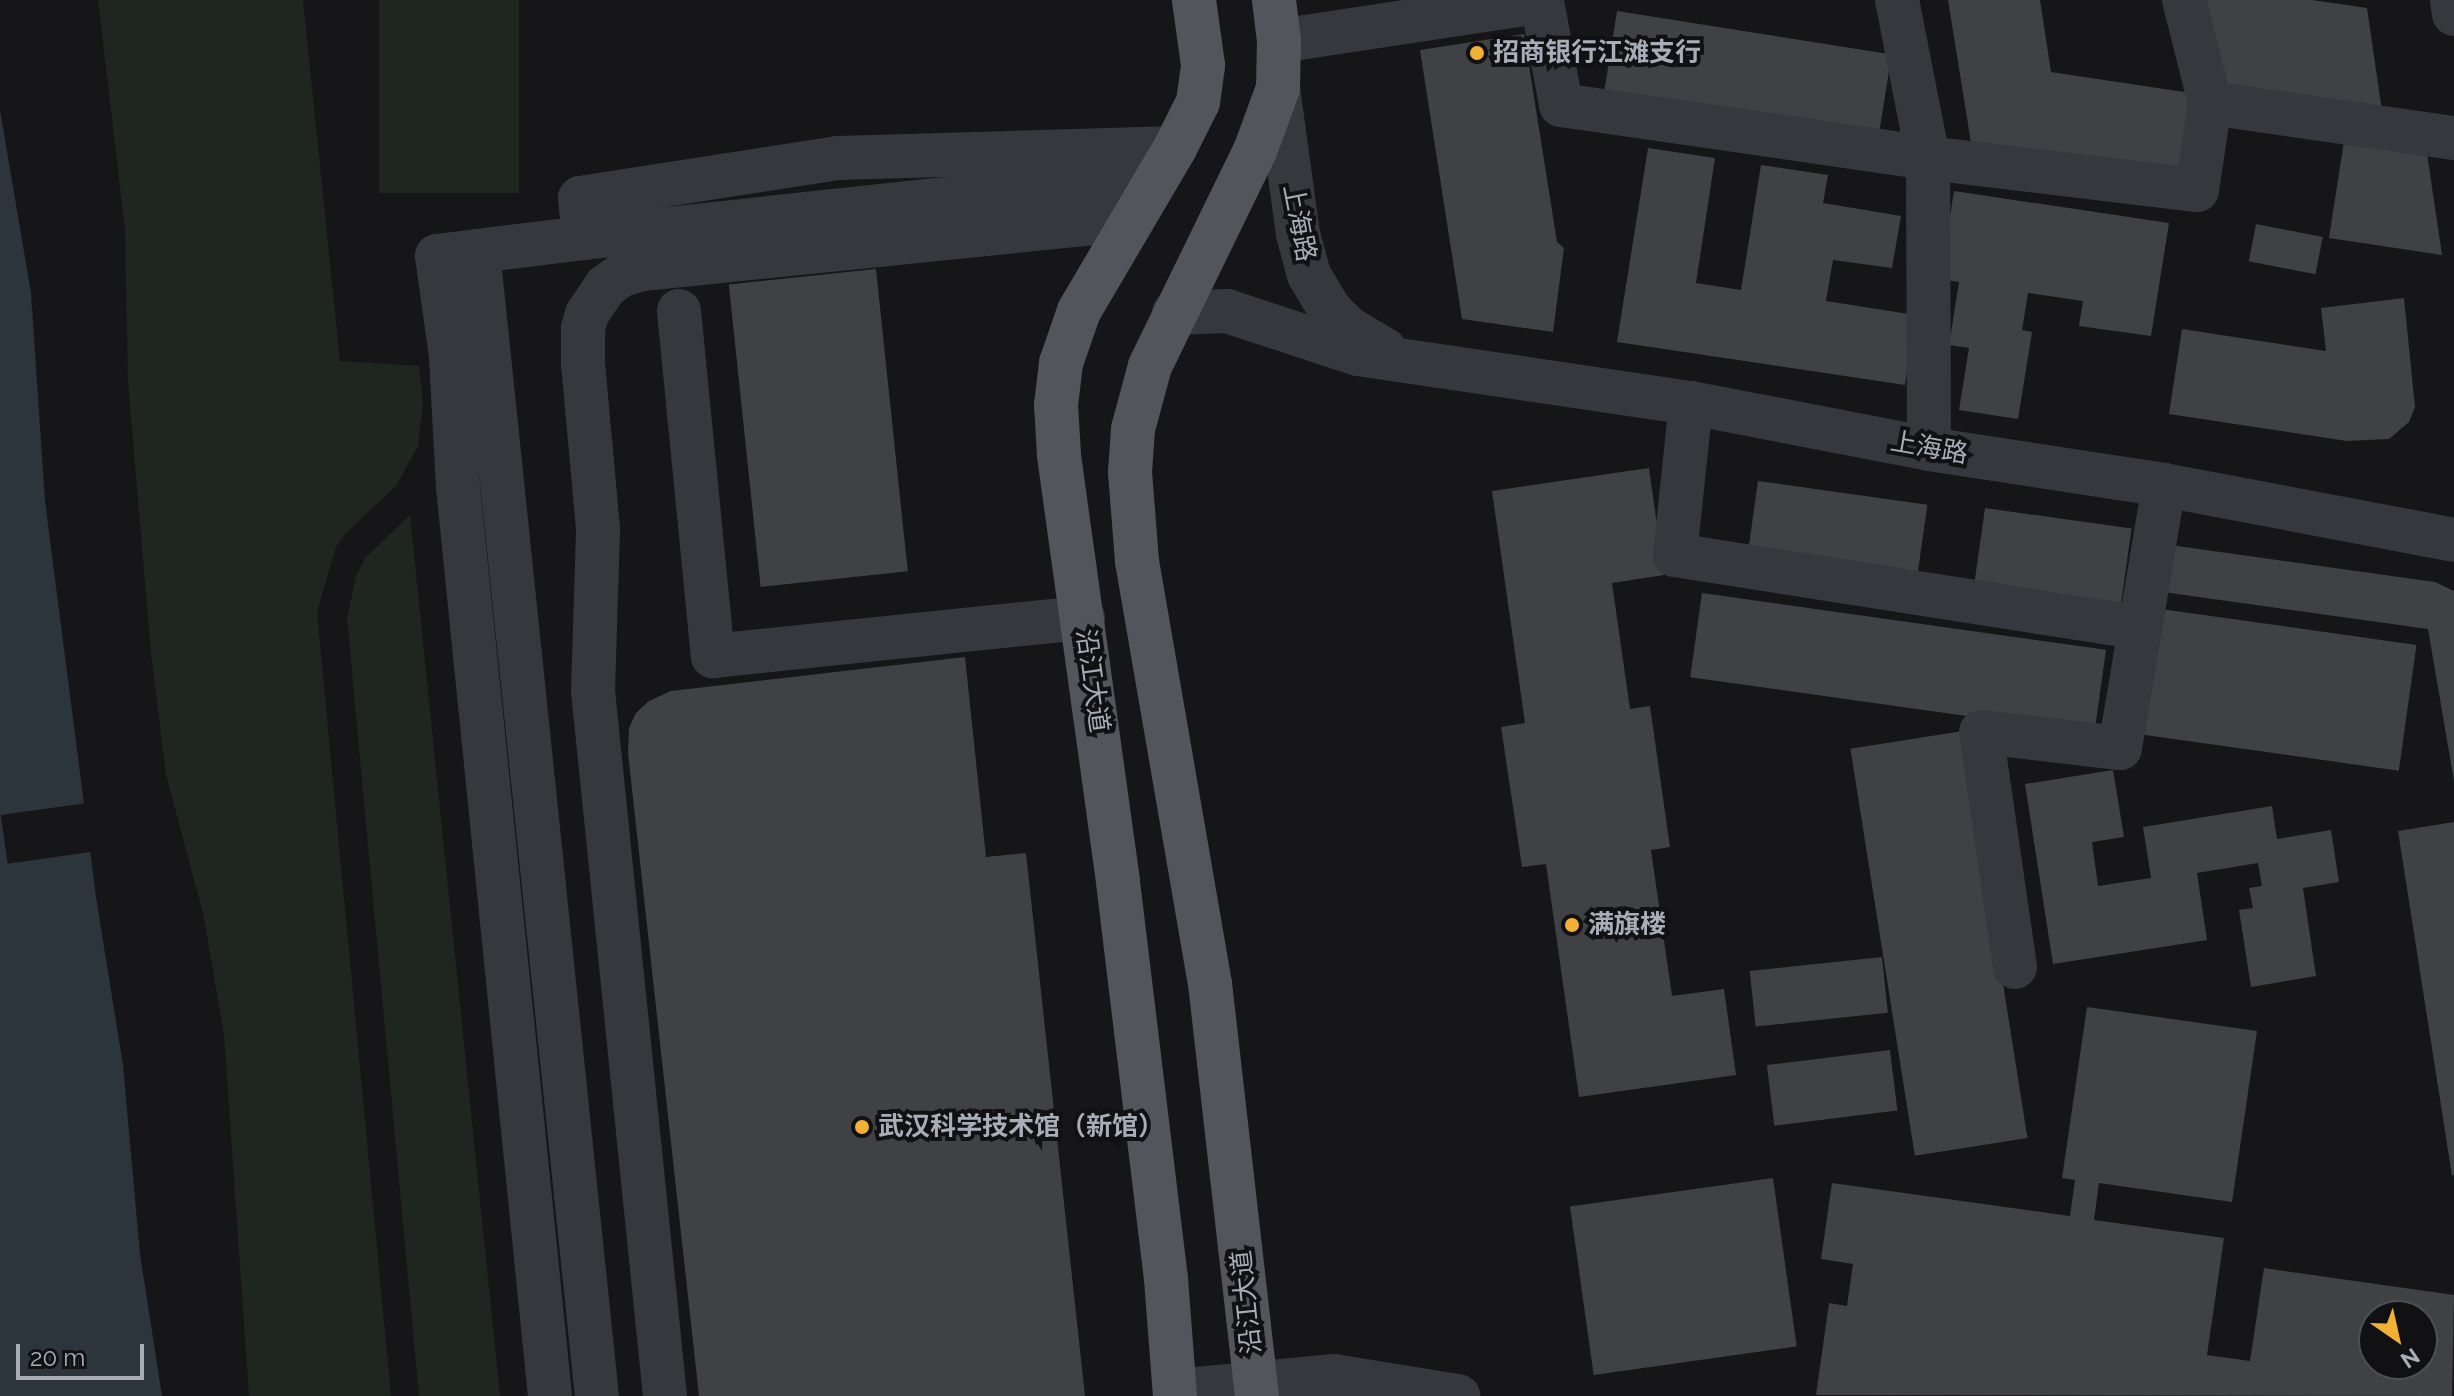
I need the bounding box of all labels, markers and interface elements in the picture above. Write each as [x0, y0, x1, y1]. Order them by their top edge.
place label: 招商银行江滩支行 [1493, 37, 1701, 69]
marker: 招商银行江滩支行 [1468, 44, 1486, 62]
street label: 上海路 [1276, 182, 1322, 264]
street label: 上海路 [1888, 426, 1970, 470]
street label: 沿江大道 [1069, 627, 1115, 735]
place label: 满旗楼 [1588, 909, 1666, 941]
marker: 满旗楼 [1563, 916, 1581, 934]
place label: 武汉科学技术馆（新馆） [878, 1111, 1164, 1143]
marker: 武汉科学技术馆（新馆） [853, 1118, 871, 1136]
street label: 沿江大道 [1226, 1249, 1268, 1355]
north arrow [2358, 1300, 2438, 1380]
scale bar [20, 1328, 148, 1378]
text: 20 m [30, 1343, 85, 1372]
text: N [2396, 1343, 2425, 1374]

